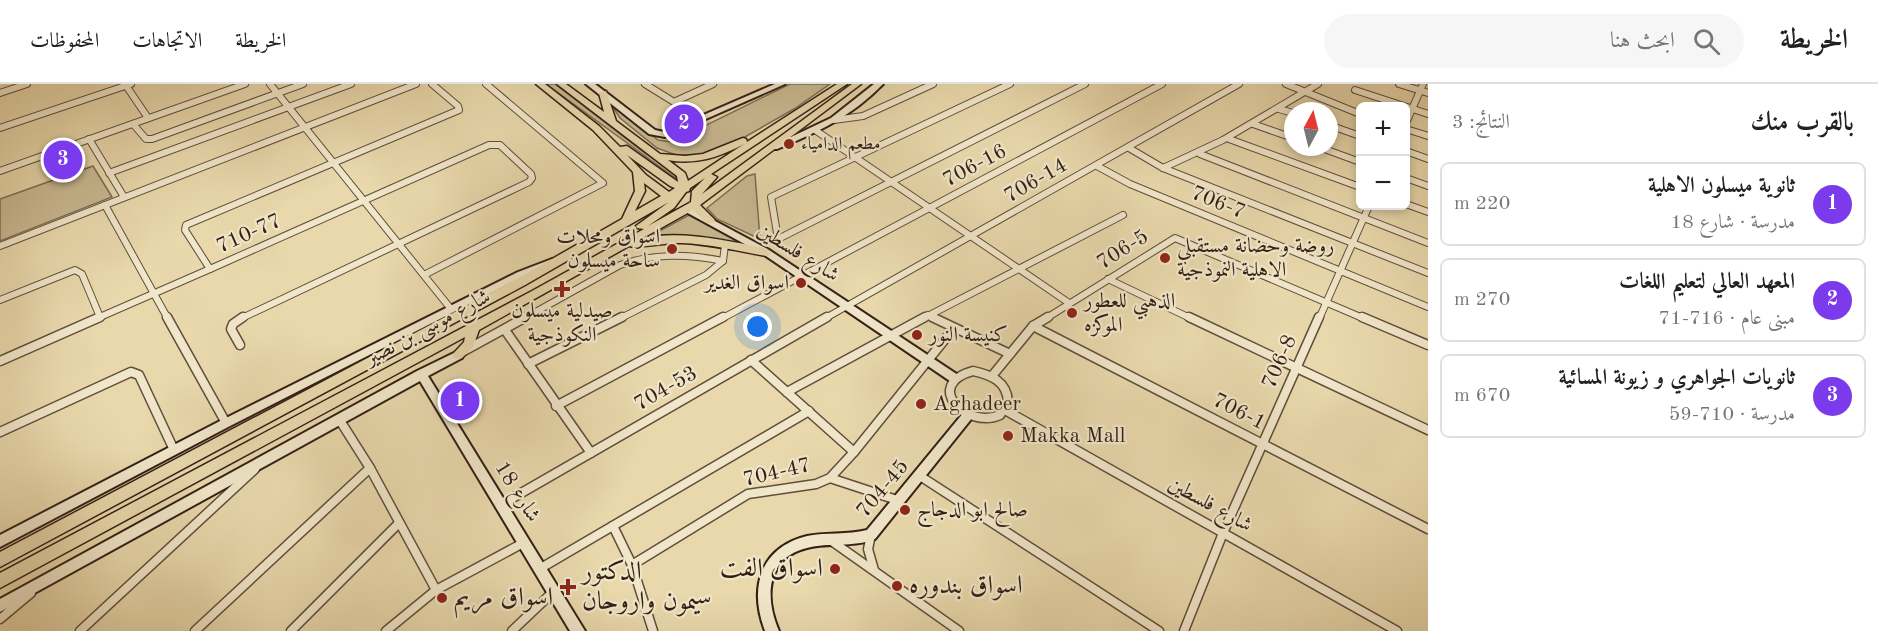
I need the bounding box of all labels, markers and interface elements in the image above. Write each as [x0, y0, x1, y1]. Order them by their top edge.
search box [1324, 14, 1744, 68]
icon: search [1690, 25, 1723, 58]
text: الخريطة [1780, 27, 1848, 55]
text: ابحث هنا [1610, 30, 1675, 52]
text: المحفوظات [30, 31, 99, 52]
text: الاتجاهات [132, 31, 202, 52]
text: الخريطة [235, 31, 286, 52]
pin: 2 [664, 102, 704, 147]
north arrow [1284, 102, 1338, 156]
map controls [1356, 102, 1410, 210]
button: + [1356, 102, 1410, 156]
text: بالقرب منك [1751, 110, 1854, 136]
text: النتائج: 3 [1452, 113, 1510, 133]
place label: مطعم الدامياء [801, 135, 880, 160]
marker: مطعم الدامياء [782, 137, 796, 151]
pin: 3 [44, 138, 82, 182]
street label: 706-16 [940, 141, 1010, 191]
street label: 706-14 [1001, 155, 1071, 207]
button: − [1356, 156, 1410, 210]
text: ثانوية ميسلون الاهلية [1648, 175, 1795, 197]
street label: 706-7 [1188, 183, 1248, 223]
text: 220 m [1454, 194, 1510, 214]
text: 1 [1827, 194, 1838, 214]
street label: 710-77 [213, 210, 285, 258]
text: مدرسة · شارع 18 [1671, 213, 1795, 233]
street label: شارع فلسطين [750, 220, 843, 291]
street label: 706-5 [1093, 226, 1153, 274]
place label: اسواق ومحلات ساحة ميسلون [556, 227, 660, 273]
place label: روضة وحضانة مستقبلي الاهلية النموذجية [1177, 236, 1334, 282]
marker: اسواق ومحلات ساحة ميسلون [665, 242, 679, 256]
marker: روضة وحضانة مستقبلي الاهلية النموذجية [1158, 251, 1172, 265]
text: المعهد العالي لتعليم اللغات [1619, 271, 1795, 293]
place label: اسواق الغدير [703, 273, 789, 295]
marker: اسواق الغدير [794, 276, 808, 290]
marker: صيدلية ميسلون النكوذجية [555, 282, 569, 296]
street label: شارع موسى بن نصير [360, 286, 497, 376]
text: 270 m [1454, 290, 1510, 310]
text: 2 [1827, 290, 1838, 310]
place label: الذهبي للعطور الموكزه [1082, 291, 1175, 337]
place label: صيدلية ميسلون النكوذجية [511, 301, 613, 347]
marker: الذهبي للعطور الموكزه [1065, 306, 1079, 320]
text: مبنى عام · 716-71 [1659, 309, 1795, 329]
your location [743, 312, 772, 341]
place label: كنيسة النور [927, 325, 1008, 347]
marker: كنيسة النور [910, 328, 924, 342]
street label: 706-8 [1259, 332, 1301, 392]
street label: 704-53 [631, 363, 701, 415]
text: ثانويات الجواهري و زيونة المسائية [1558, 367, 1795, 389]
pin: 1 [440, 378, 480, 424]
text: 670 m [1454, 386, 1510, 406]
text: 3 [1827, 386, 1838, 406]
street label: 706-1 [1209, 390, 1269, 434]
place label: Aghadeer [933, 394, 1021, 415]
marker: Aghadeer [914, 397, 928, 411]
text: مدرسة · 710-59 [1669, 405, 1795, 425]
place label: Makka Mall [1020, 426, 1126, 447]
marker: Makka Mall [1001, 429, 1015, 443]
street label: 704-47 [741, 455, 813, 491]
street label: 704-45 [853, 456, 913, 522]
street label: شارع 18 [485, 458, 544, 529]
street label: شارع فلسطين [1162, 473, 1255, 542]
place label: صالح ابو الدجاج [917, 500, 1028, 528]
marker: صالح ابو الدجاج [898, 503, 912, 517]
place label: اسواق الفت [720, 556, 823, 584]
place label: الدكتور سيمون واروجان [579, 559, 711, 617]
marker: اسواق الفت [828, 562, 842, 576]
place label: اسواق بندوره [909, 573, 1023, 601]
marker: الدكتور سيمون واروجان [559, 578, 577, 596]
marker: اسواق بندوره [890, 579, 904, 593]
place label: اسواق مريم [454, 585, 553, 619]
marker: اسواق مريم [435, 591, 449, 605]

